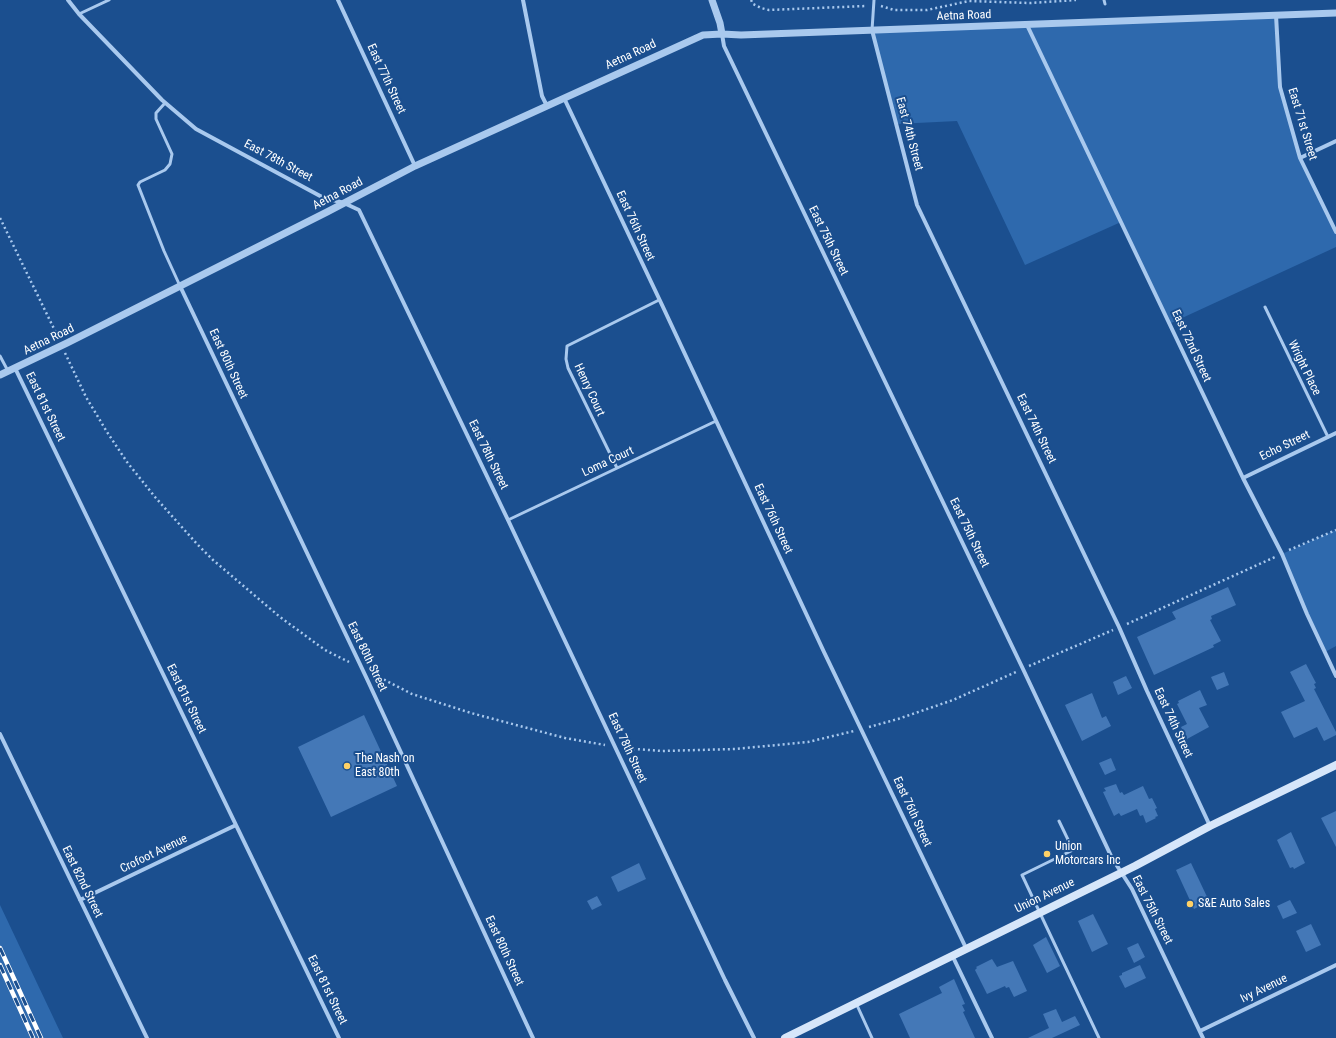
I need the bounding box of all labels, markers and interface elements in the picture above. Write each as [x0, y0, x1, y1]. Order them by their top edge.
street label: Aetna Road [937, 8, 991, 24]
street label: Aetna Road [603, 37, 659, 73]
street label: East 77th Street [364, 42, 408, 116]
street label: East 71st Street [1284, 86, 1320, 162]
street label: East 74th Street [892, 96, 926, 172]
street label: East 78th Street [241, 137, 315, 185]
street label: Aetna Road [311, 175, 365, 213]
street label: East 76th Street [613, 189, 657, 263]
street label: East 75th Street [805, 204, 851, 278]
street label: East 72nd Street [1168, 308, 1214, 384]
street label: Aetna Road [21, 322, 77, 358]
street label: East 80th Street [206, 327, 250, 401]
street label: Wright Place [1284, 338, 1324, 398]
street label: Henry Court [571, 361, 607, 419]
street label: East 81st Street [22, 370, 68, 444]
street label: East 74th Street [1013, 392, 1059, 466]
street label: East 78th Street [465, 418, 511, 492]
street label: Echo Street [1258, 428, 1312, 464]
street label: Loma Court [580, 444, 636, 480]
street label: East 76th Street [751, 482, 795, 556]
street label: East 75th Street [946, 496, 992, 570]
street label: East 80th Street [344, 620, 390, 694]
street label: East 81st Street [163, 662, 209, 736]
street label: East 74th Street [1151, 686, 1195, 760]
street label: East 78th Street [605, 711, 649, 785]
place label: The Nash on East 80th [355, 752, 414, 780]
marker: The Nash on East 80th [342, 761, 352, 771]
street label: East 76th Street [890, 775, 934, 849]
street label: Crofoot Avenue [118, 832, 190, 876]
place label: Union Motorcars Inc [1055, 840, 1121, 868]
street label: East 82nd Street [58, 844, 106, 920]
marker: Union Motorcars Inc [1042, 849, 1052, 859]
street label: East 75th Street [1128, 873, 1176, 947]
street label: Union Avenue [1013, 875, 1077, 917]
place label: S&E Auto Sales [1198, 897, 1270, 911]
marker: S&E Auto Sales [1185, 899, 1195, 909]
street label: East 80th Street [482, 914, 526, 988]
street label: East 81st Street [304, 953, 350, 1027]
street label: Ivy Avenue [1238, 971, 1290, 1007]

